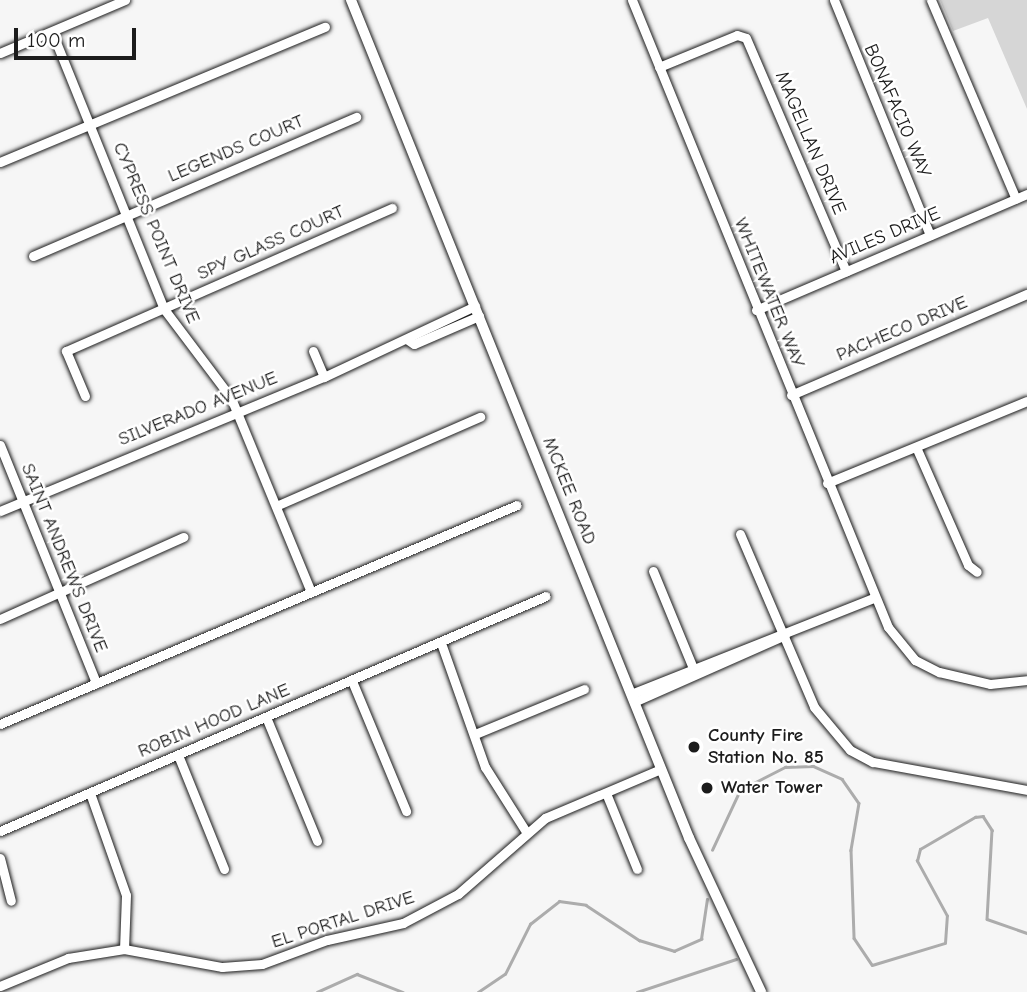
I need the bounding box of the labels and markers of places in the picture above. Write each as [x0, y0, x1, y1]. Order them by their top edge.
place label: County Fire Station No. 85 [708, 725, 824, 769]
marker: County Fire Station No. 85 [686, 739, 702, 755]
place label: Water Tower [721, 777, 822, 799]
marker: Water Tower [699, 780, 715, 796]

